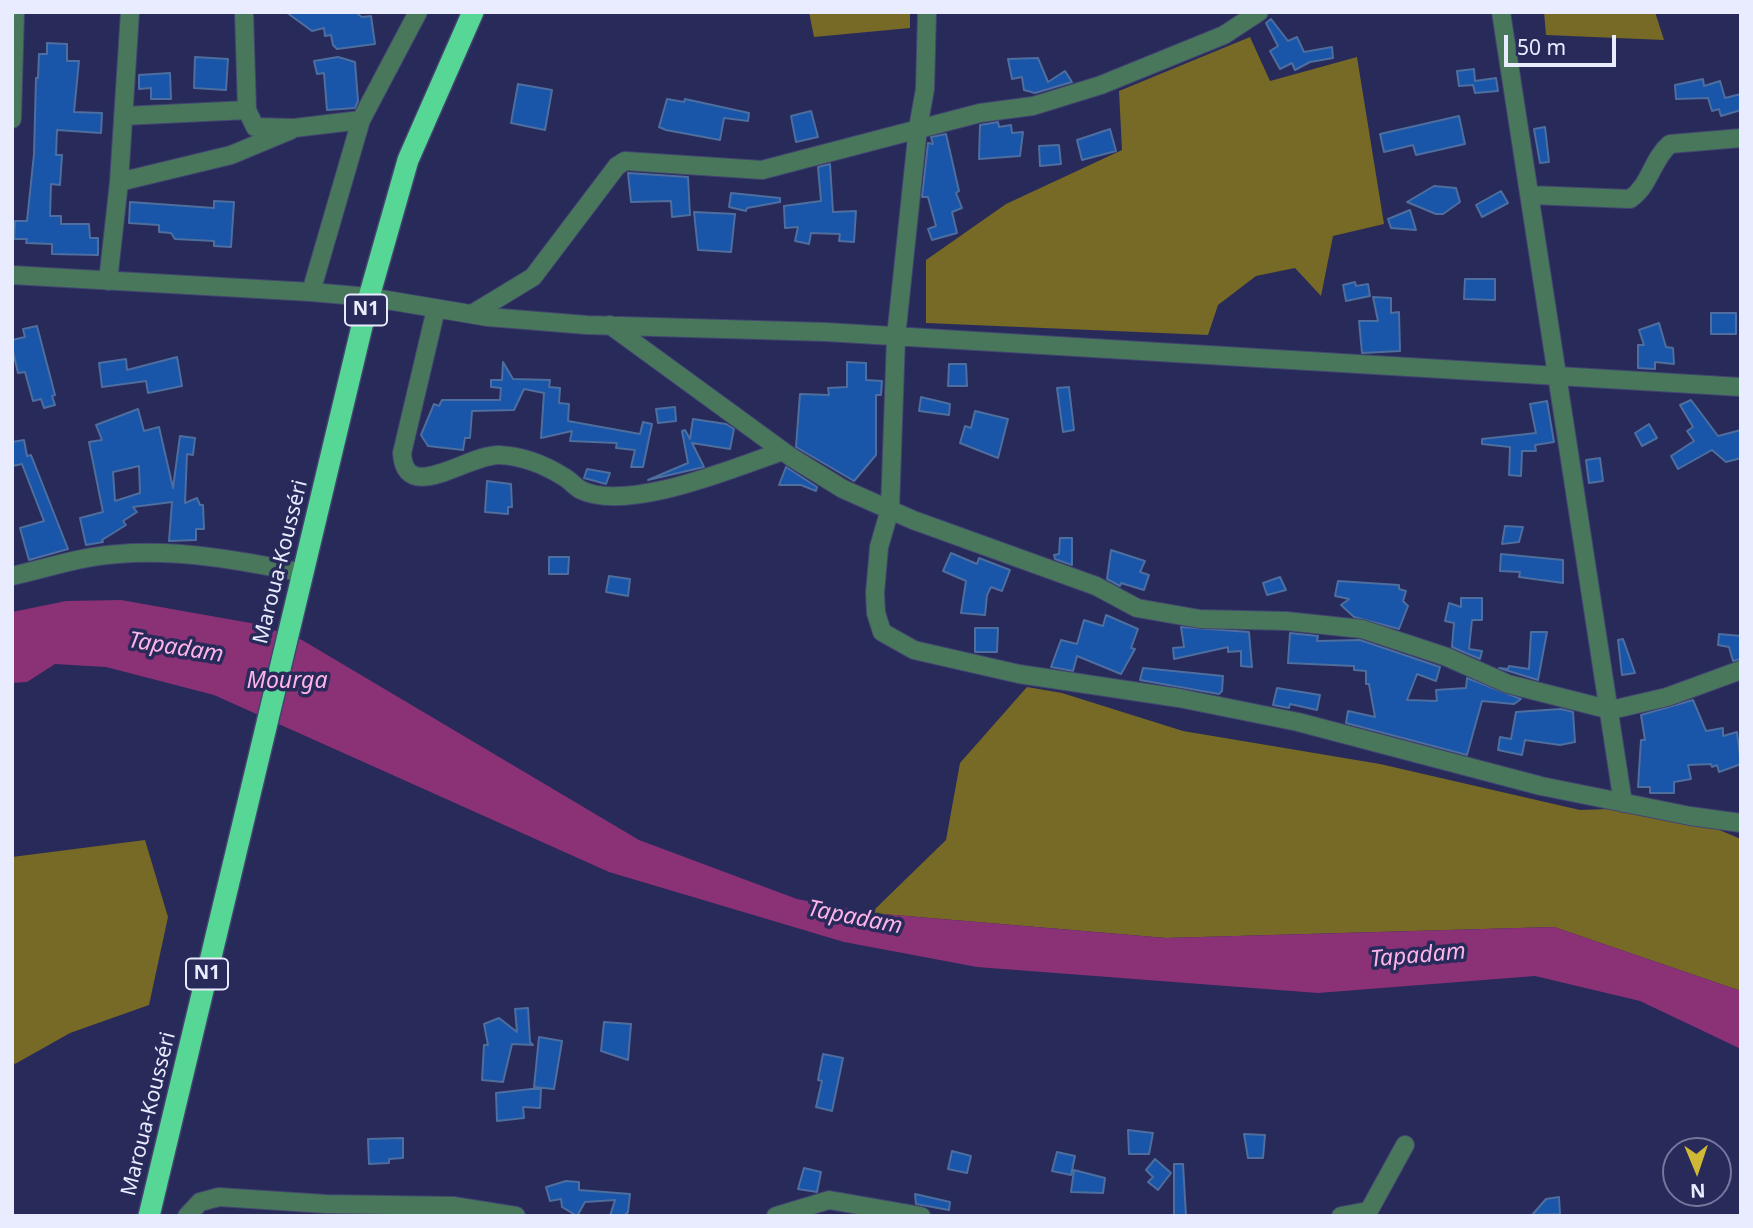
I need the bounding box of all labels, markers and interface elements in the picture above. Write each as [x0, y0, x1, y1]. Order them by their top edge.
scale bar [1508, 21, 1620, 65]
text: 50 m [1517, 33, 1566, 61]
road number: N1 [345, 294, 387, 326]
street label: Maroua-Kousséri [248, 477, 314, 647]
water label: Tapadam [127, 627, 225, 669]
water label: Mourga [247, 667, 327, 695]
water label: Tapadam [805, 895, 905, 941]
water label: Tapadam [1369, 938, 1467, 974]
road number: N1 [186, 958, 228, 990]
street label: Maroua-Kousséri [116, 1029, 182, 1199]
north arrow [1662, 1137, 1732, 1207]
text: N [1689, 1178, 1706, 1204]

